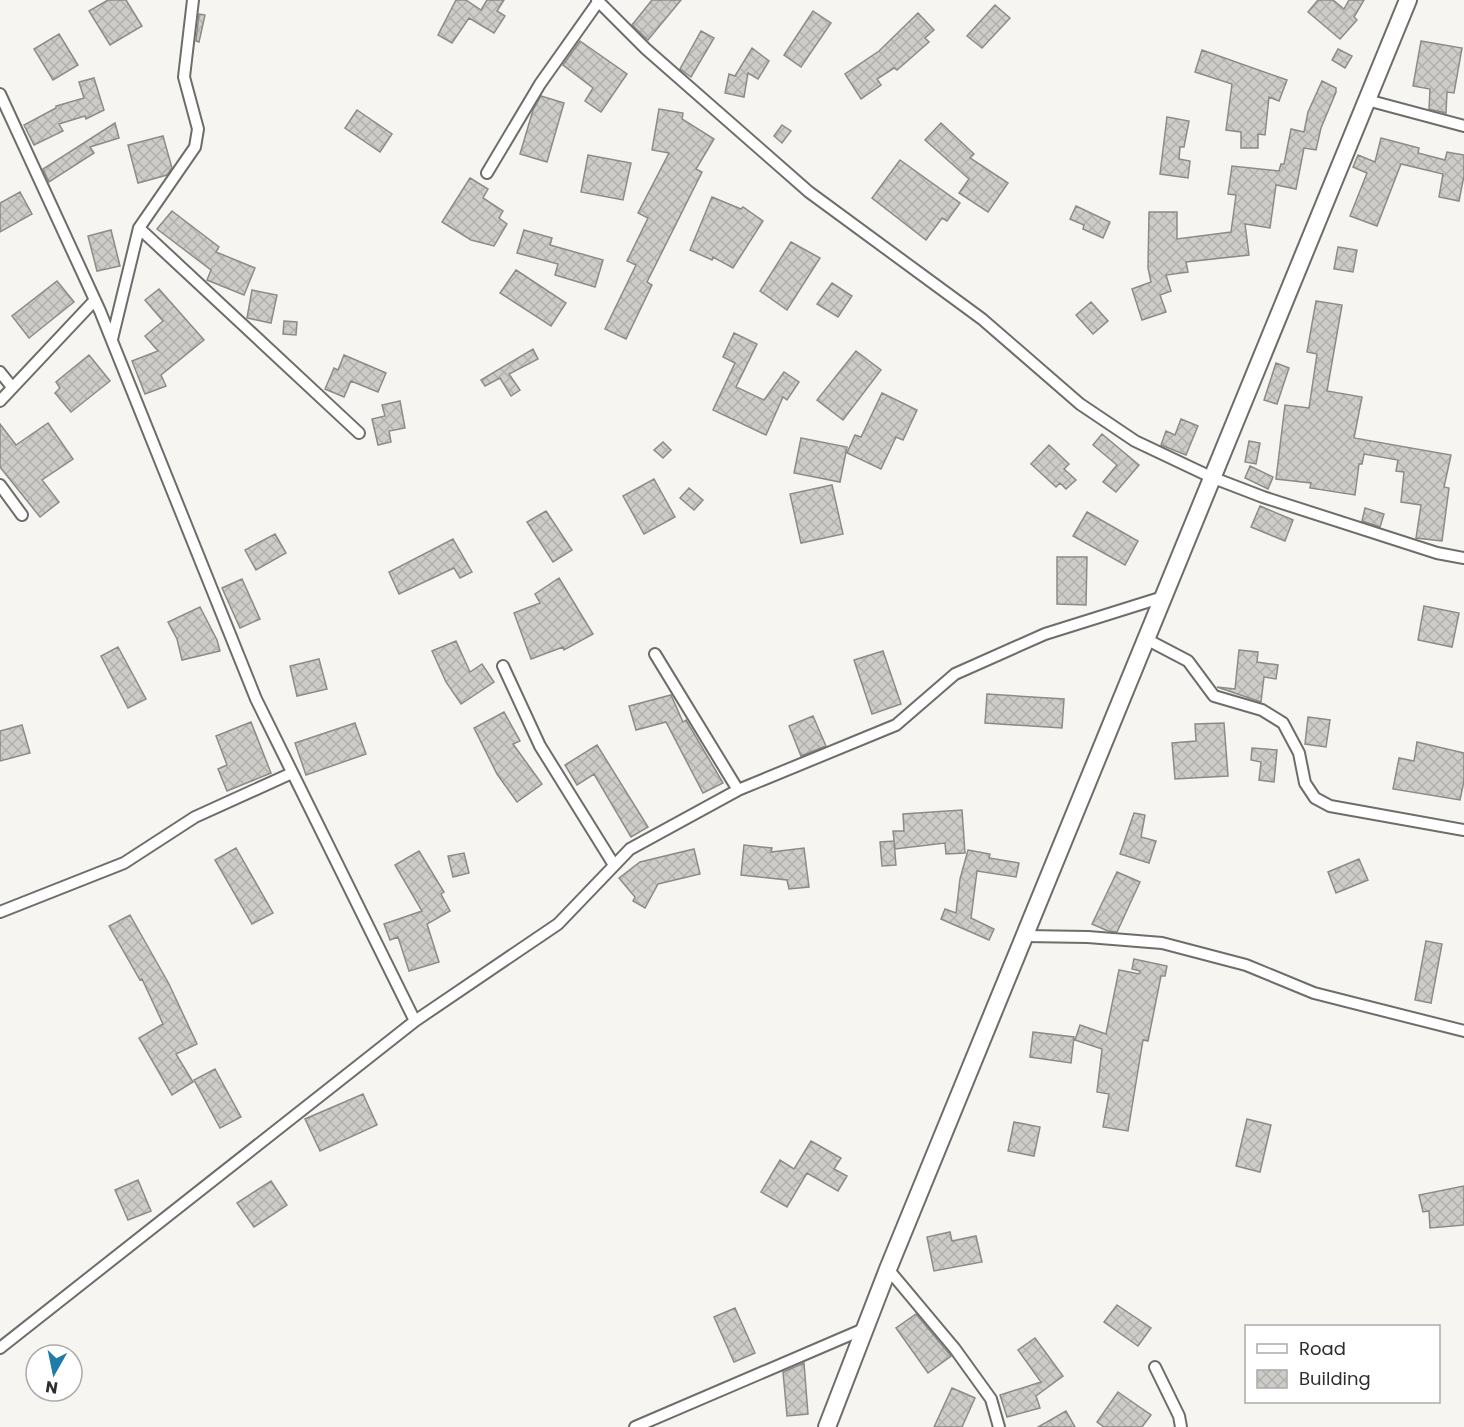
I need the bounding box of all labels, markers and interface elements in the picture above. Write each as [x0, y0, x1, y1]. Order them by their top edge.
legend [1245, 1325, 1440, 1403]
text: Road [1299, 1336, 1346, 1361]
north arrow [24, 1343, 84, 1403]
text: Building [1299, 1366, 1371, 1391]
text: N [44, 1375, 59, 1400]

